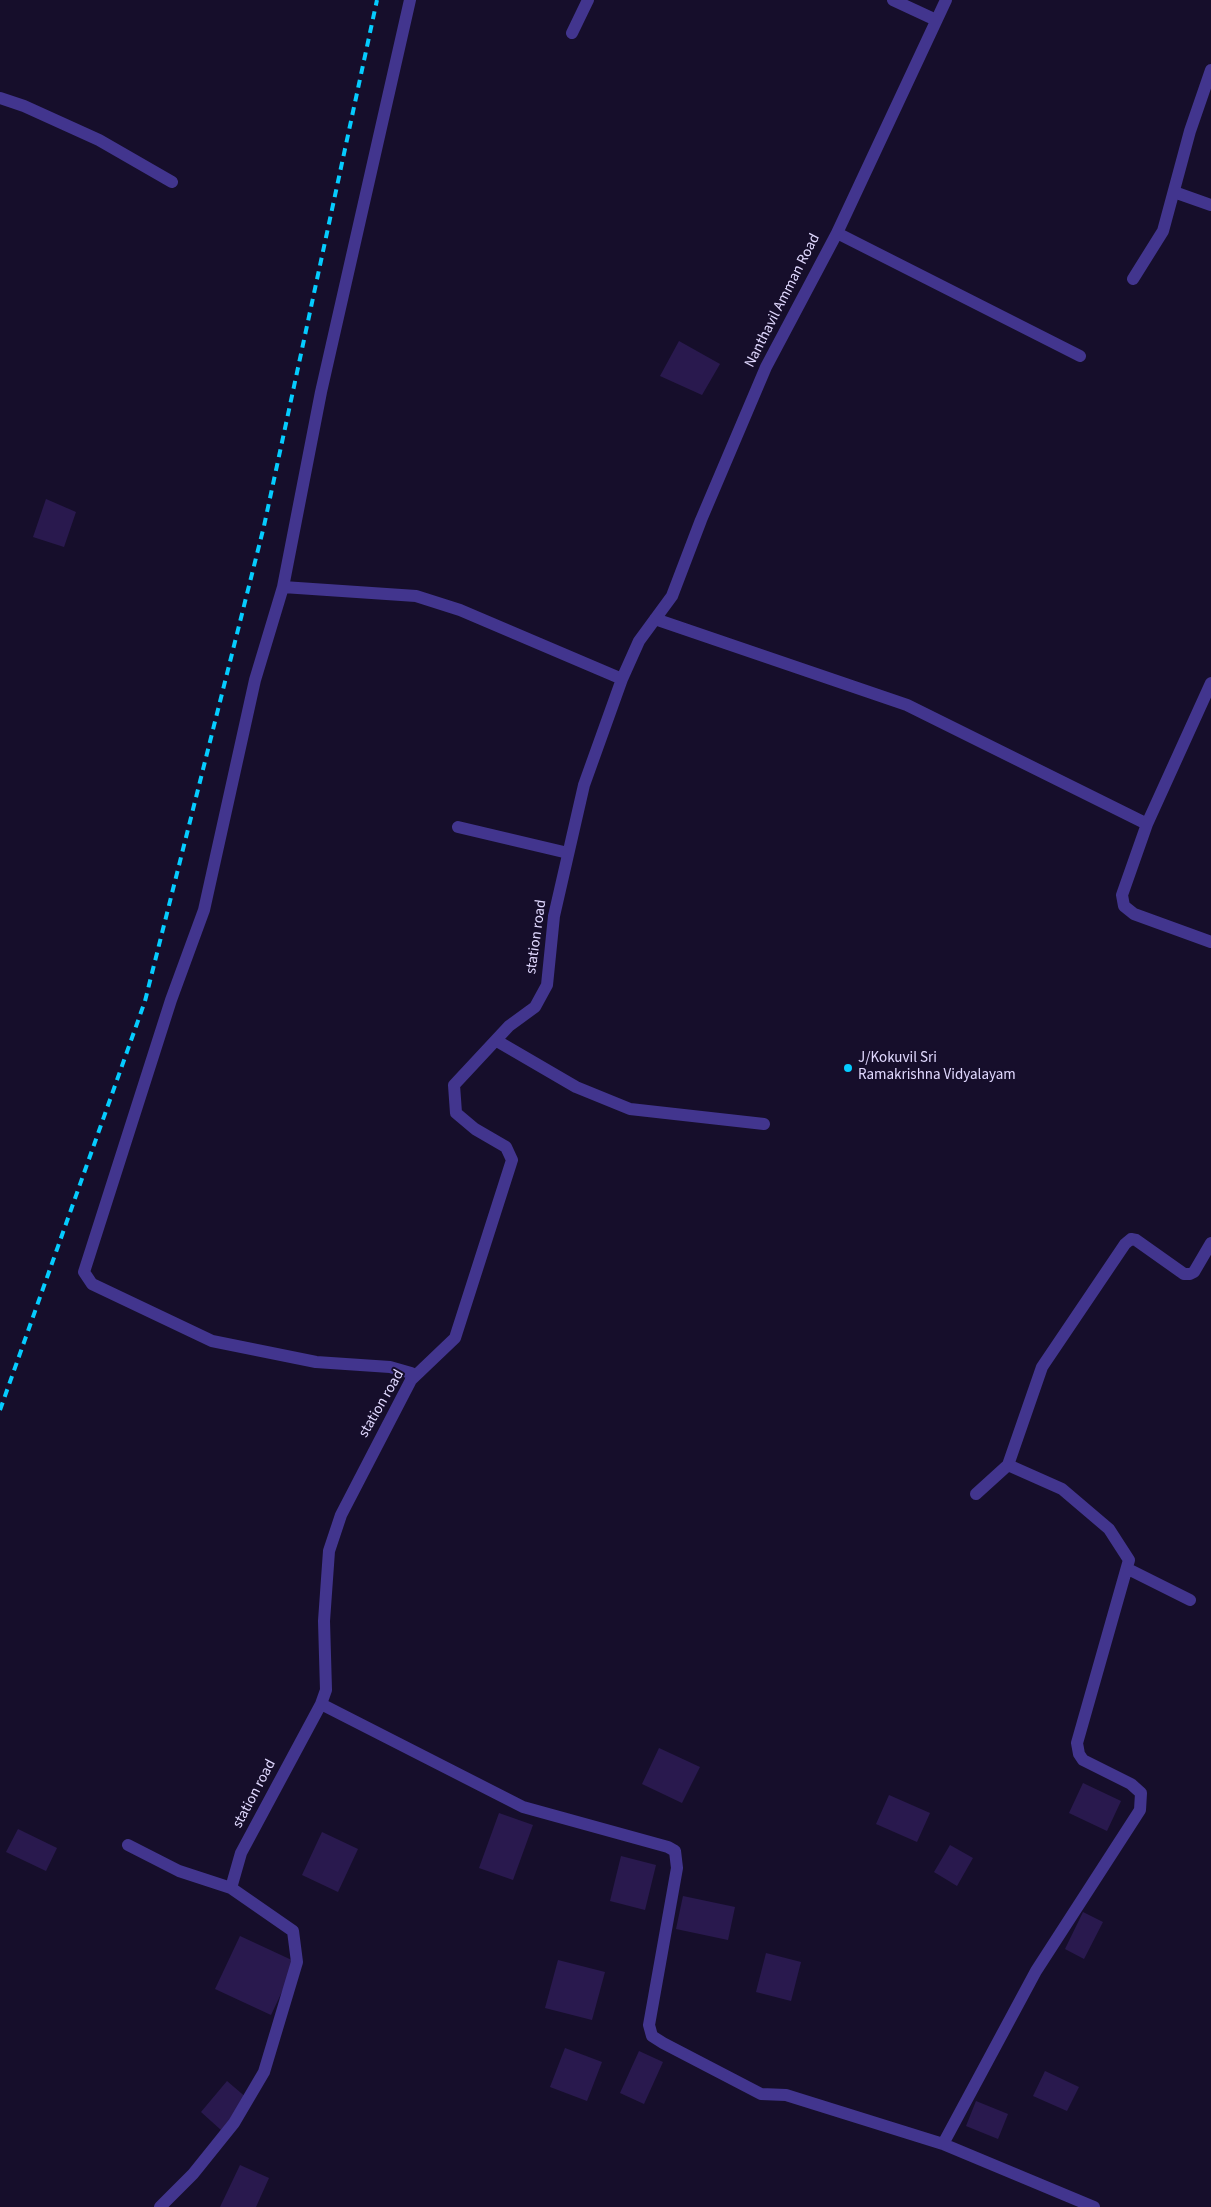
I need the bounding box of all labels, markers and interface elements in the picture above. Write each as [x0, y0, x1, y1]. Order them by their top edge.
street label: Nanthavil Amman Road [741, 231, 825, 371]
street label: station road [523, 899, 551, 975]
place label: J/Kokuvil Sri Ramakrishna Vidyalayam [858, 1050, 1016, 1085]
marker: J/Kokuvil Sri Ramakrishna Vidyalayam [842, 1062, 854, 1074]
street label: station road [355, 1367, 409, 1441]
street label: station road [229, 1757, 281, 1831]

